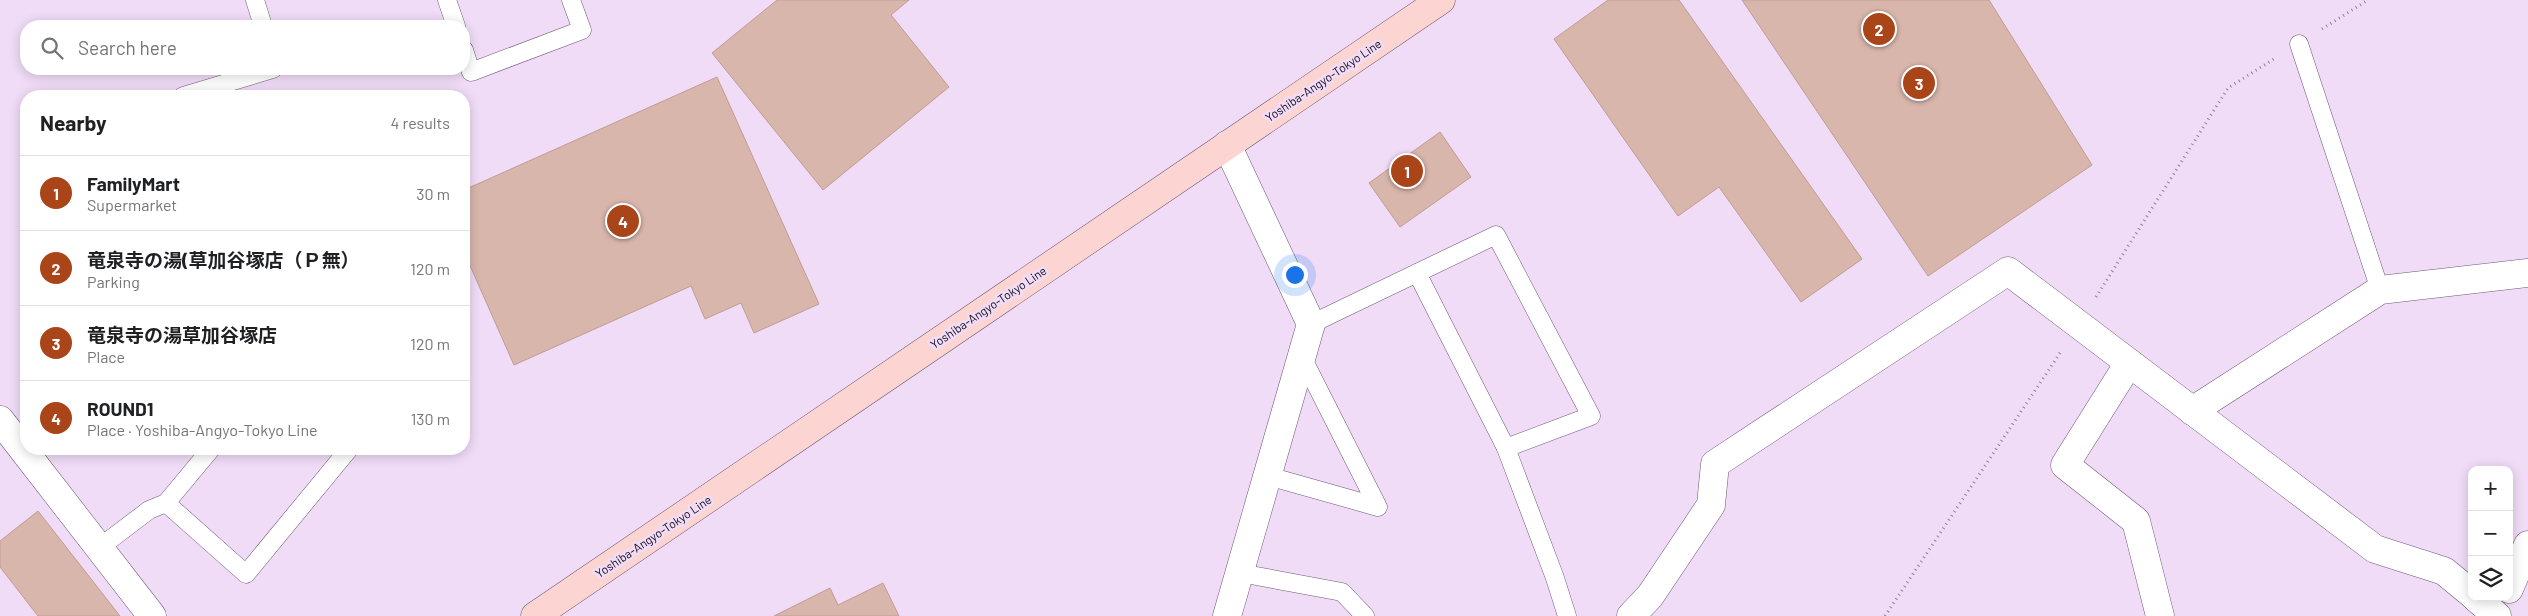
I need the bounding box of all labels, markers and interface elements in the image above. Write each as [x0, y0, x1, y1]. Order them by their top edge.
pin: 2 [1863, 10, 1895, 48]
search box [20, 20, 470, 75]
icon: search [38, 34, 66, 62]
text: Search here [78, 36, 177, 59]
street label: Yoshiba-Angyo-Tokyo Line [1262, 36, 1384, 124]
pin: 3 [1903, 64, 1935, 102]
text: Nearby [40, 110, 106, 135]
text: 4 results [390, 113, 450, 132]
pin: 1 [1391, 152, 1423, 190]
text: FamilyMart [87, 172, 180, 195]
text: 1 [53, 184, 59, 203]
text: 30 m [416, 184, 450, 203]
text: Supermarket [87, 195, 177, 214]
pin: 4 [607, 202, 639, 240]
text: 竜泉寺の湯(草加谷塚店（Ｐ無） [87, 248, 360, 271]
text: 2 [52, 259, 60, 278]
text: 120 m [410, 259, 450, 278]
your location [1282, 262, 1308, 288]
street label: Yoshiba-Angyo-Tokyo Line [927, 263, 1049, 351]
text: Parking [87, 272, 140, 291]
text: 竜泉寺の湯草加谷塚店 [87, 323, 277, 346]
text: 3 [52, 334, 60, 353]
text: 120 m [410, 334, 450, 353]
text: Place [87, 347, 125, 366]
text: ROUND1 [87, 397, 153, 420]
text: 4 [51, 409, 61, 428]
text: 130 m [411, 409, 450, 428]
text: Place · Yoshiba-Angyo-Tokyo Line [87, 420, 317, 439]
map controls [2468, 466, 2513, 601]
button: + [2468, 466, 2513, 511]
street label: Yoshiba-Angyo-Tokyo Line [592, 492, 714, 580]
button: − [2468, 511, 2513, 556]
button: layers [2468, 556, 2513, 601]

